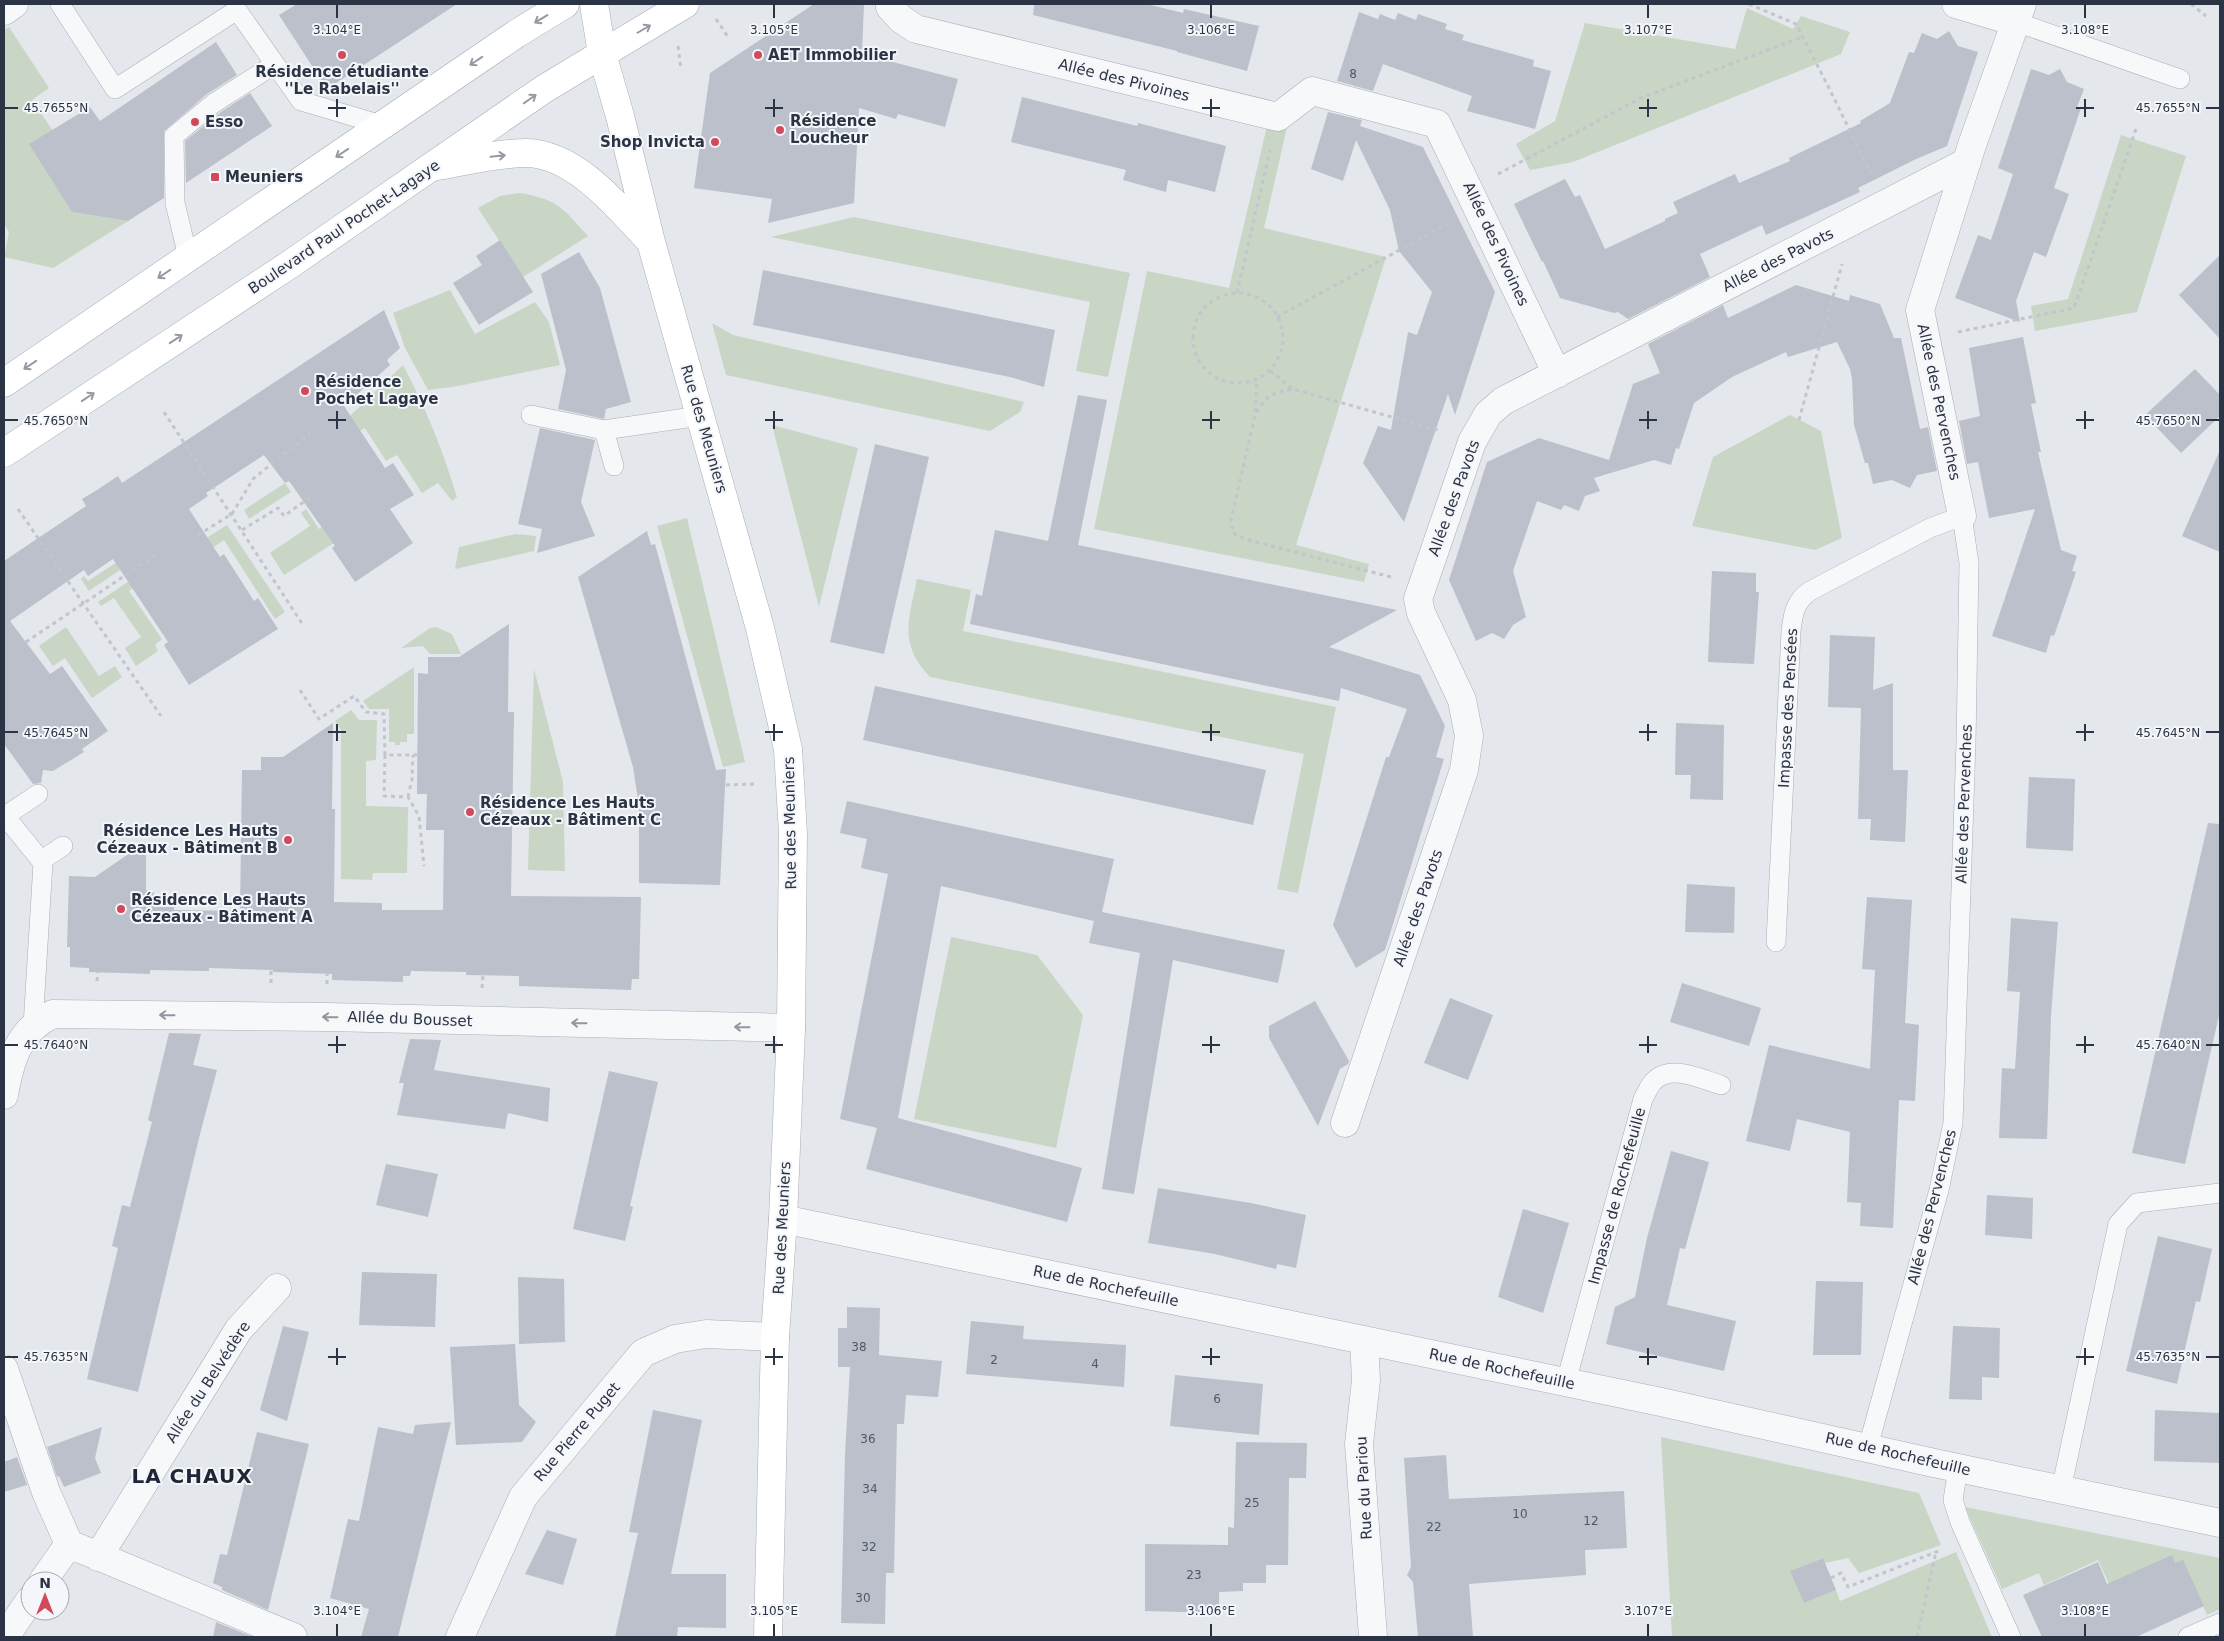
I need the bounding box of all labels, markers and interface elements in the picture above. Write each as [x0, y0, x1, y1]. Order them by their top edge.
one-way arrow [534, 14, 548, 24]
text: 3.104°E [313, 23, 361, 37]
text: 3.105°E [750, 23, 798, 37]
text: 3.106°E [1187, 23, 1235, 37]
text: 3.107°E [1624, 23, 1672, 37]
text: 3.108°E [2061, 23, 2109, 37]
one-way arrow [636, 24, 650, 34]
place label: AET Immobilier [768, 46, 897, 64]
marker: Résidence étudiante ''Le Rabelais'' [336, 49, 348, 61]
marker: AET Immobilier [752, 49, 764, 61]
street label: Allée des Pivoines [1056, 55, 1192, 105]
one-way arrow [469, 56, 483, 66]
place label: Résidence étudiante ''Le Rabelais'' [255, 63, 429, 98]
house number: 8 [1349, 67, 1357, 81]
one-way arrow [523, 94, 537, 104]
text: 45.7655°N [24, 101, 88, 115]
text: 45.7655°N [2136, 101, 2200, 115]
place label: Résidence Loucheur [790, 112, 876, 147]
place label: Esso [205, 113, 243, 131]
marker: Esso [189, 116, 201, 128]
marker: Résidence Loucheur [774, 124, 786, 136]
place label: Shop Invicta [600, 133, 705, 151]
marker: Shop Invicta [709, 136, 721, 148]
one-way arrow [335, 148, 349, 158]
one-way arrow [489, 151, 505, 161]
street label: Boulevard Paul Pochet-Lagaye [245, 156, 443, 298]
place label: Meuniers [225, 168, 303, 186]
marker: Meuniers [209, 171, 221, 183]
street label: Allée des Pivoines [1459, 179, 1533, 309]
street label: Allée des Pavots [1719, 224, 1837, 296]
one-way arrow [157, 269, 171, 279]
street label: Allée des Pervenches [1914, 322, 1964, 482]
one-way arrow [168, 333, 182, 343]
one-way arrow [23, 360, 37, 370]
street label: Rue des Meuniers [677, 363, 731, 496]
place label: Résidence Pochet Lagaye [315, 373, 438, 408]
marker: Résidence Pochet Lagaye [299, 385, 311, 397]
one-way arrow [81, 391, 95, 402]
text: 45.7650°N [24, 414, 88, 428]
text: 45.7650°N [2136, 414, 2200, 428]
street label: Allée des Pavots [1425, 437, 1483, 559]
street label: Impasse des Pensées [1775, 627, 1801, 788]
street label: Allée des Pervenches [1952, 724, 1976, 884]
text: 45.7645°N [24, 726, 88, 740]
text: 45.7645°N [2136, 726, 2200, 740]
street label: Rue des Meuniers [780, 756, 800, 890]
place label: Résidence Les Hauts Cézeaux - Bâtiment C [480, 794, 661, 829]
marker: Résidence Les Hauts Cézeaux - Bâtiment C [464, 806, 476, 818]
place label: Résidence Les Hauts Cézeaux - Bâtiment B [97, 822, 278, 857]
marker: Résidence Les Hauts Cézeaux - Bâtiment B [282, 834, 294, 846]
street label: Allée des Pavots [1390, 847, 1447, 969]
place label: Résidence Les Hauts Cézeaux - Bâtiment A [131, 891, 313, 926]
marker: Résidence Les Hauts Cézeaux - Bâtiment A [115, 903, 127, 915]
street label: Allée du Bousset [347, 1008, 473, 1030]
one-way arrow [159, 1010, 176, 1020]
one-way arrow [322, 1012, 338, 1022]
one-way arrow [572, 1019, 588, 1028]
one-way arrow [734, 1022, 750, 1032]
text: 45.7640°N [24, 1038, 88, 1052]
text: 45.7640°N [2136, 1038, 2200, 1052]
street label: Impasse de Rochefeuille [1585, 1105, 1649, 1287]
street label: Allée des Pervenches [1904, 1127, 1960, 1287]
street label: Rue des Meuniers [770, 1161, 794, 1295]
street label: Rue de Rochefeuille [1032, 1262, 1180, 1310]
street label: Allée du Belvédère [162, 1318, 254, 1446]
house number: 38 [851, 1340, 867, 1354]
street label: Rue de Rochefeuille [1428, 1345, 1576, 1393]
text: 45.7635°N [24, 1350, 88, 1364]
text: 45.7635°N [2136, 1350, 2200, 1364]
house number: 2 [990, 1353, 998, 1367]
house number: 4 [1091, 1357, 1099, 1371]
street label: Rue Pierre Puget [530, 1379, 624, 1485]
house number: 6 [1213, 1392, 1221, 1406]
street label: Rue de Rochefeuille [1824, 1429, 1972, 1479]
house number: 36 [860, 1432, 876, 1446]
street label: Rue du Pariou [1352, 1436, 1376, 1540]
district label: LA CHAUX [131, 1464, 253, 1488]
house number: 34 [862, 1482, 878, 1496]
house number: 25 [1244, 1496, 1260, 1510]
house number: 10 [1512, 1507, 1528, 1521]
house number: 12 [1583, 1514, 1599, 1528]
house number: 22 [1426, 1520, 1442, 1534]
house number: 32 [861, 1540, 877, 1554]
house number: 23 [1186, 1568, 1202, 1582]
north arrow [20, 1571, 70, 1621]
text: N [39, 1575, 51, 1591]
house number: 30 [855, 1591, 871, 1605]
text: 3.104°E [313, 1604, 361, 1618]
text: 3.105°E [750, 1604, 798, 1618]
text: 3.106°E [1187, 1604, 1235, 1618]
text: 3.107°E [1624, 1604, 1672, 1618]
text: 3.108°E [2061, 1604, 2109, 1618]

